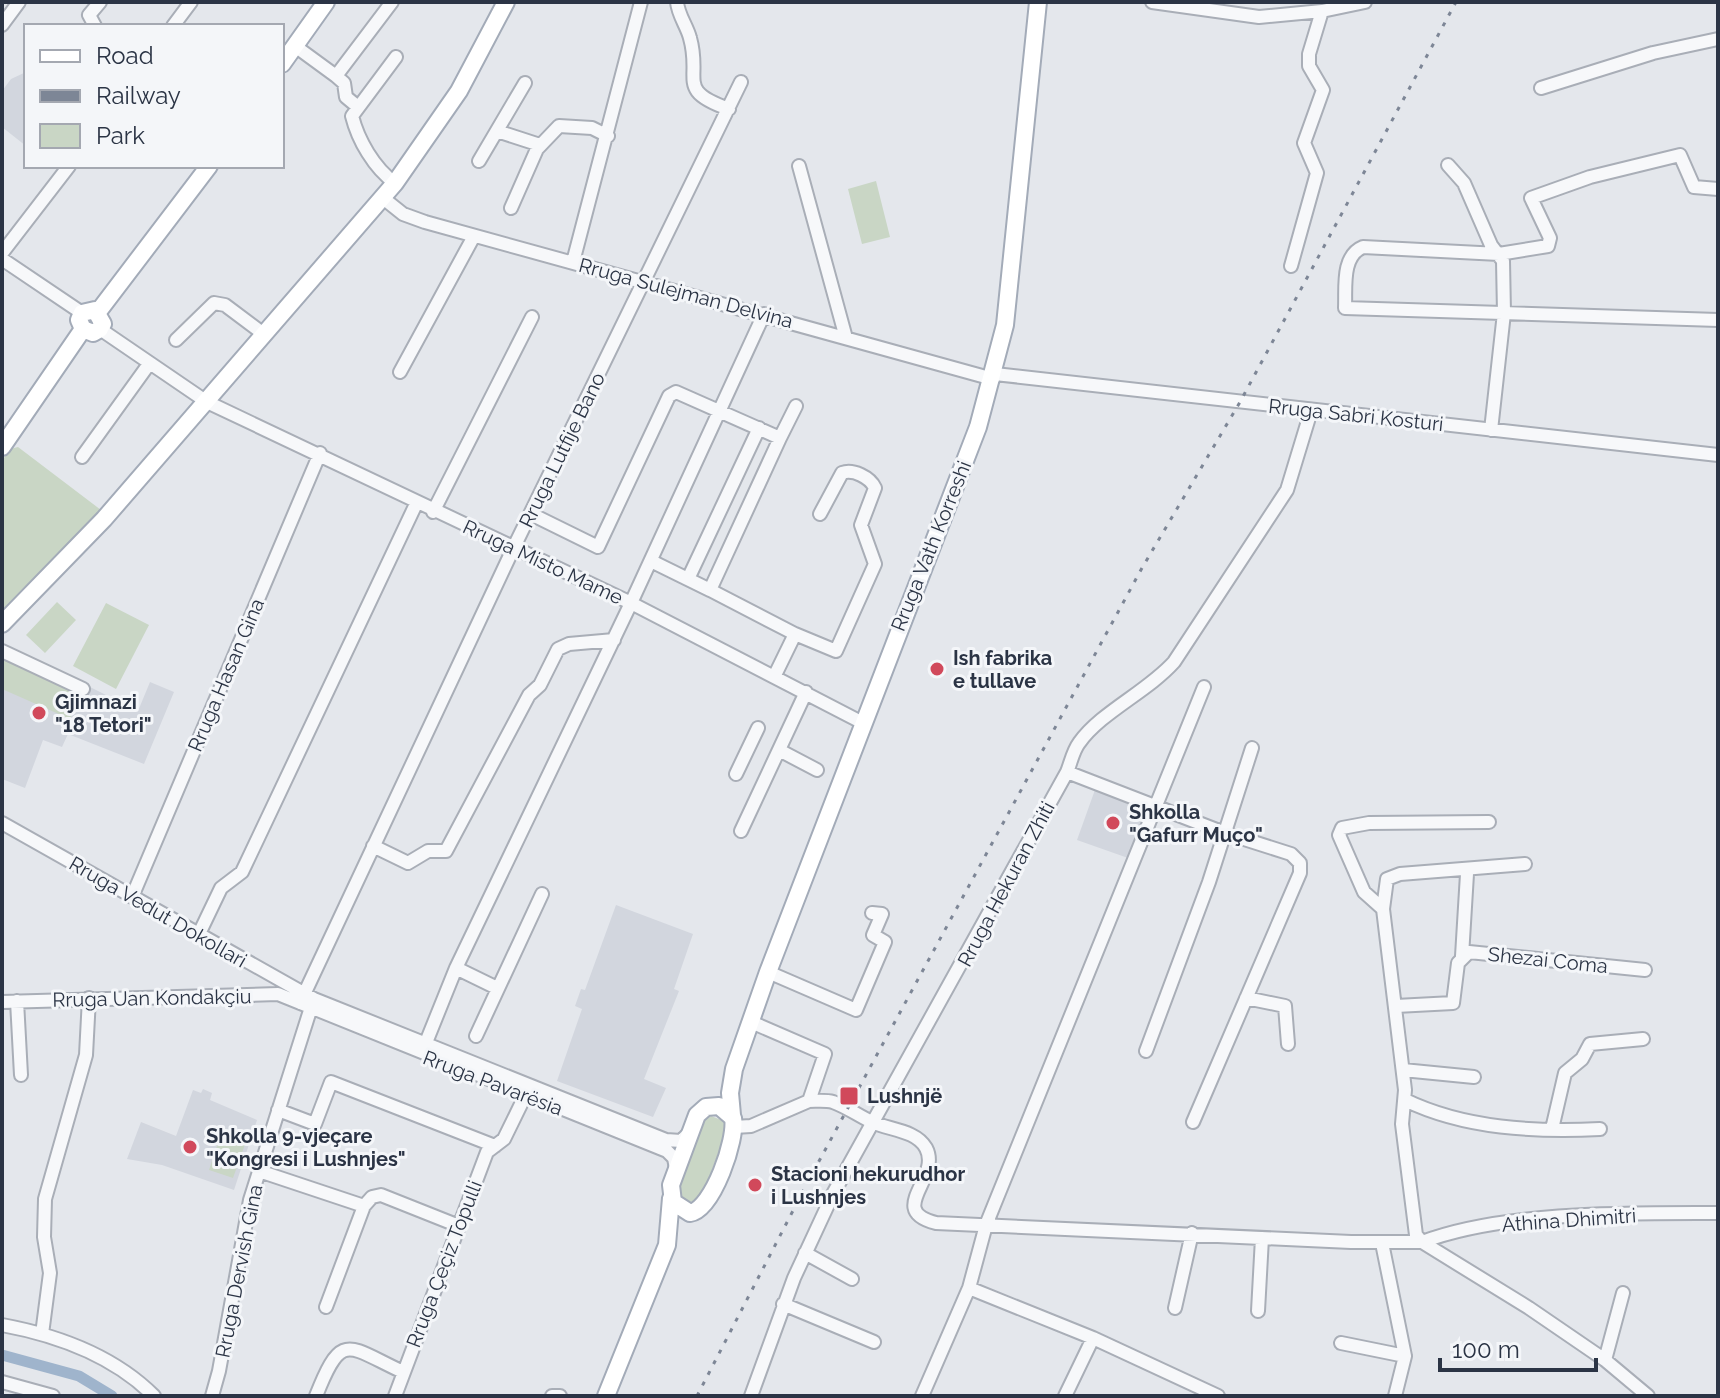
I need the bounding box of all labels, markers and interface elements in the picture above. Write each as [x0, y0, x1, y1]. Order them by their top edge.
legend [24, 24, 284, 168]
text: Road [96, 41, 154, 70]
text: Railway [96, 81, 181, 110]
text: Park [96, 121, 145, 150]
street label: Rruga Sulejman Delvina [576, 253, 796, 333]
street label: Rruga Lutfije Bano [514, 368, 610, 531]
street label: Rruga Sabri Kosturi [1267, 394, 1445, 436]
street label: Rruga Vath Korreshi [886, 457, 976, 635]
street label: Rruga Misto Mame [459, 514, 627, 610]
street label: Rruga Hasan Gina [183, 595, 269, 755]
place label: Ish fabrika e tullave [953, 646, 1052, 693]
marker: Ish fabrika e tullave [928, 660, 946, 678]
place label: Gjimnazi "18 Tetori" [55, 690, 152, 737]
marker: Gjimnazi "18 Tetori" [30, 704, 48, 722]
street label: Rruga Hekuran Zhiti [952, 797, 1060, 971]
place label: Shkolla "Gafurr Muço" [1129, 800, 1263, 847]
marker: Shkolla "Gafurr Muço" [1104, 814, 1122, 832]
street label: Rruga Vedut Dokollari [65, 851, 251, 973]
street label: Shezai Coma [1487, 942, 1609, 978]
street label: Rruga Uan Kondakçiu [52, 984, 252, 1012]
street label: Rruga Pavarësia [420, 1045, 566, 1121]
place label: Lushnjë [867, 1084, 942, 1108]
marker: Lushnjë [838, 1085, 860, 1107]
place label: Shkolla 9-vjeçare "Kongresi i Lushnjes" [206, 1124, 406, 1171]
marker: Shkolla 9-vjeçare "Kongresi i Lushnjes" [181, 1138, 199, 1156]
place label: Stacioni hekurudhor i Lushnjes [771, 1162, 965, 1209]
marker: Stacioni hekurudhor i Lushnjes [746, 1176, 764, 1194]
street label: Rruga Çeçiz Topulli [401, 1177, 487, 1351]
street label: Rruga Dervish Gina [210, 1182, 268, 1360]
street label: Athina Dhimitri [1501, 1203, 1637, 1237]
scale bar [1440, 1322, 1596, 1372]
text: 100 m [1452, 1335, 1520, 1364]

